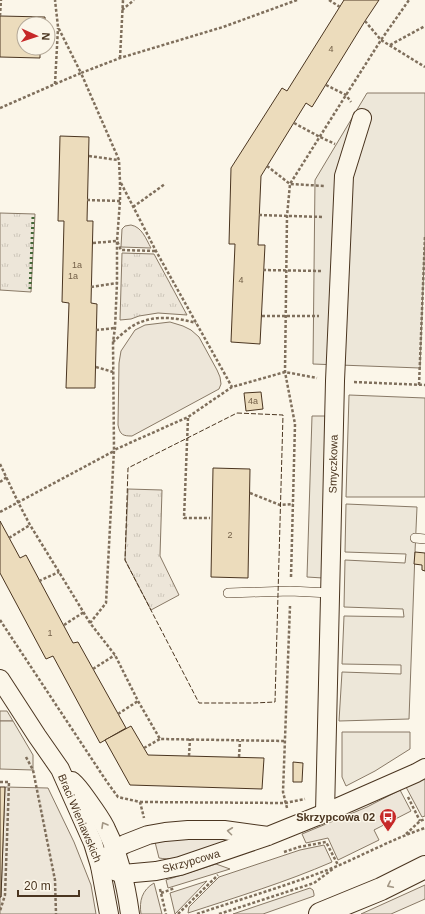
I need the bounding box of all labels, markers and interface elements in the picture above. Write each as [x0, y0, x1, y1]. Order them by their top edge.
north arrow [16, 16, 56, 56]
text: N [40, 32, 52, 41]
house number: 4 [328, 44, 334, 54]
house number: 1a [72, 260, 82, 270]
house number: 1a [68, 271, 78, 281]
house number: 4 [238, 275, 244, 285]
house number: 4a [248, 396, 258, 406]
street label: Smyczkowa [326, 434, 340, 493]
house number: 2 [227, 530, 233, 540]
house number: 1 [47, 628, 53, 638]
street label: Braci Wieniawskich [56, 772, 104, 864]
bus stop icon: Skrzypcowa 02 [378, 807, 398, 832]
place label: Skrzypcowa 02 [296, 811, 375, 823]
one-way arrow [101, 822, 108, 829]
one-way arrow [227, 827, 233, 836]
street label: Skrzypcowa [161, 847, 222, 875]
scale bar [18, 872, 79, 898]
text: 20 m [24, 879, 51, 893]
one-way arrow [387, 880, 394, 888]

